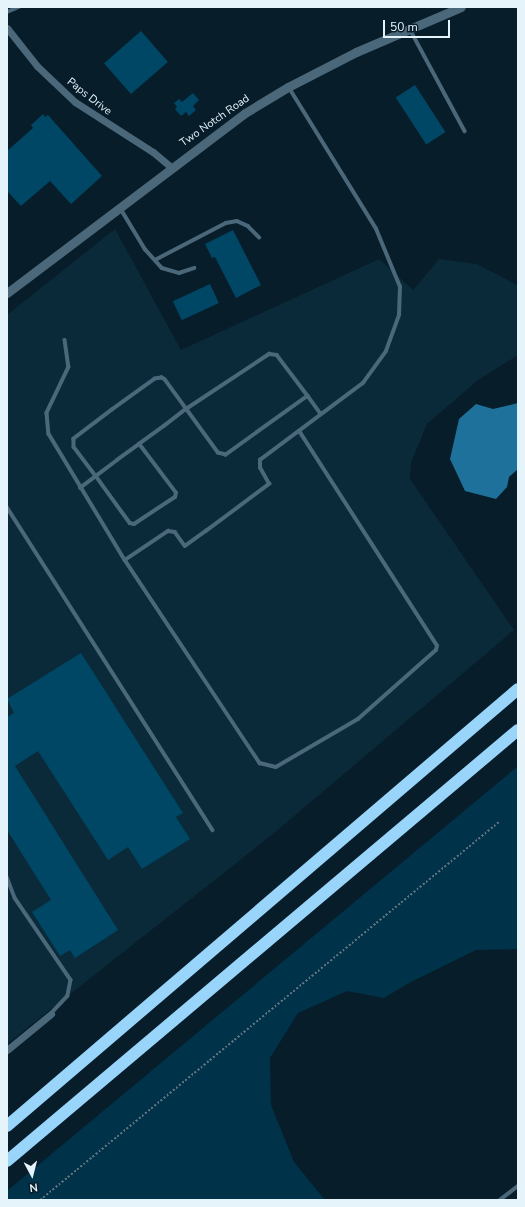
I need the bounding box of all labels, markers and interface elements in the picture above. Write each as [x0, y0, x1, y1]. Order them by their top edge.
scale bar [385, 12, 452, 38]
text: 50 m [390, 19, 418, 35]
street label: Paps Drive [64, 75, 114, 119]
street label: Two Notch Road [178, 92, 252, 150]
north arrow [12, 1155, 52, 1195]
text: N [29, 1179, 39, 1195]

